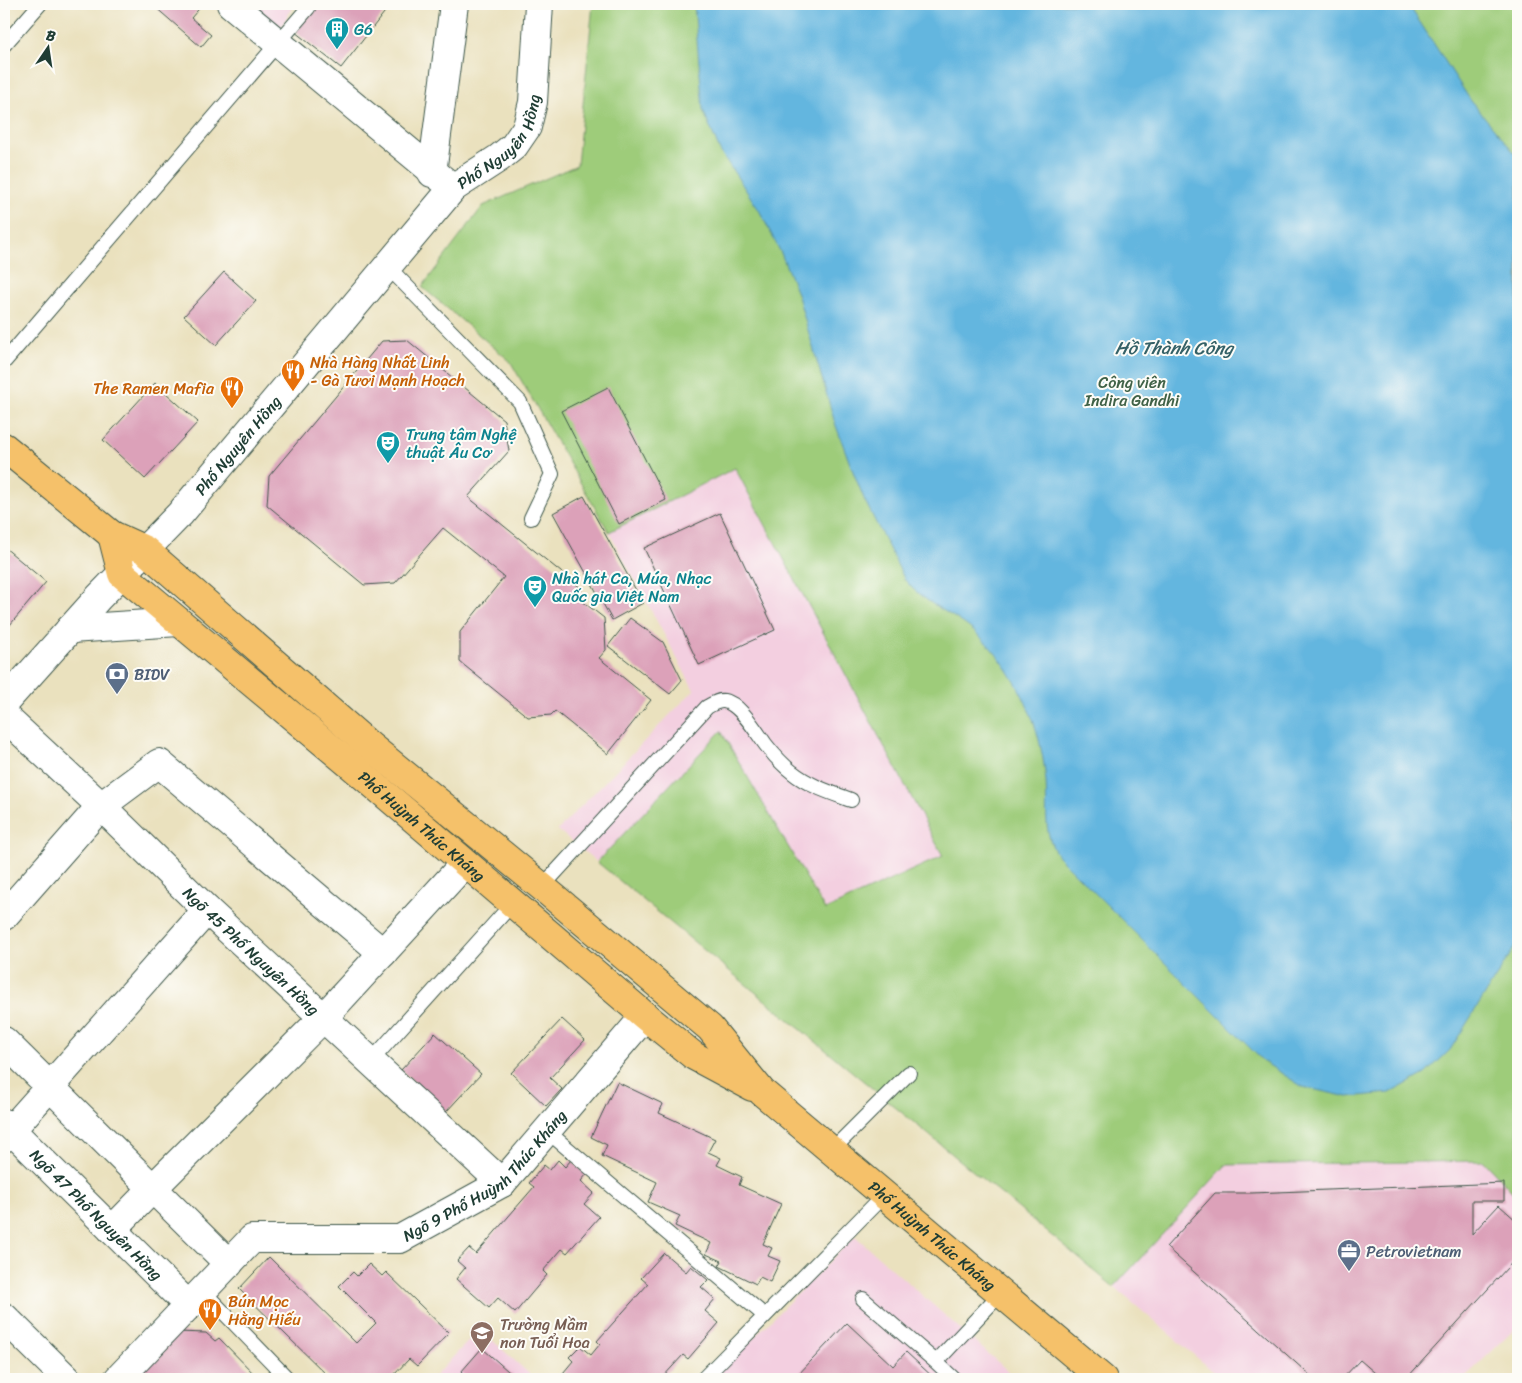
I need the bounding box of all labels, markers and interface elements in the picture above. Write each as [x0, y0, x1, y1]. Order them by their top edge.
place label: G6 [354, 15, 373, 44]
building icon: G6 [324, 16, 350, 50]
north arrow [22, 22, 72, 72]
text: B [44, 23, 58, 49]
street label: Phố Nguyên Hồng [451, 94, 548, 197]
water label: Hồ Thành Công [1115, 332, 1235, 364]
place label: Nhà Hàng Nhất Linh - Gà Tươi Mạnh Hoạch [310, 348, 465, 395]
restaurant icon: Nhà Hàng Nhất Linh - Gà Tươi Mạnh Hoạch [280, 358, 306, 392]
park label: Công viên Indira Gandhi [1084, 368, 1180, 415]
place label: The Ramen Mafia [93, 374, 215, 403]
restaurant icon: The Ramen Mafia [219, 375, 245, 409]
street label: Phố Nguyên Hồng [187, 388, 288, 502]
place label: Trung tâm Nghệ thuật Âu Cơ [406, 420, 517, 467]
theatre icon: Trung tâm Nghệ thuật Âu Cơ [375, 430, 401, 464]
place label: Nhà hát Ca, Múa, Nhạc Quốc gia Việt Nam [552, 564, 712, 611]
theatre icon: Nhà hát Ca, Múa, Nhạc Quốc gia Việt Nam [522, 574, 548, 608]
place label: BIDV [134, 660, 170, 689]
bank icon: BIDV [104, 661, 130, 695]
street label: Phố Huỳnh Thúc Kháng [352, 763, 492, 889]
street label: Ngõ 45 Phố Nguyên Hồng [176, 879, 327, 1022]
street label: Ngõ 9 Phố Huỳnh Thúc Kháng [397, 1102, 574, 1250]
street label: Ngõ 47 Phố Nguyên Hồng [23, 1141, 170, 1288]
street label: Phố Huỳnh Thúc Kháng [862, 1173, 1003, 1298]
place label: Petrovietnam [1366, 1237, 1462, 1266]
office icon: Petrovietnam [1336, 1238, 1362, 1272]
place label: Bún Mọc Hằng Hiếu [228, 1287, 301, 1334]
restaurant icon: Bún Mọc Hằng Hiếu [197, 1297, 223, 1331]
place label: Trường Mầm non Tuổi Hoa [500, 1310, 590, 1357]
school or university icon: Trường Mầm non Tuổi Hoa [469, 1320, 495, 1354]

